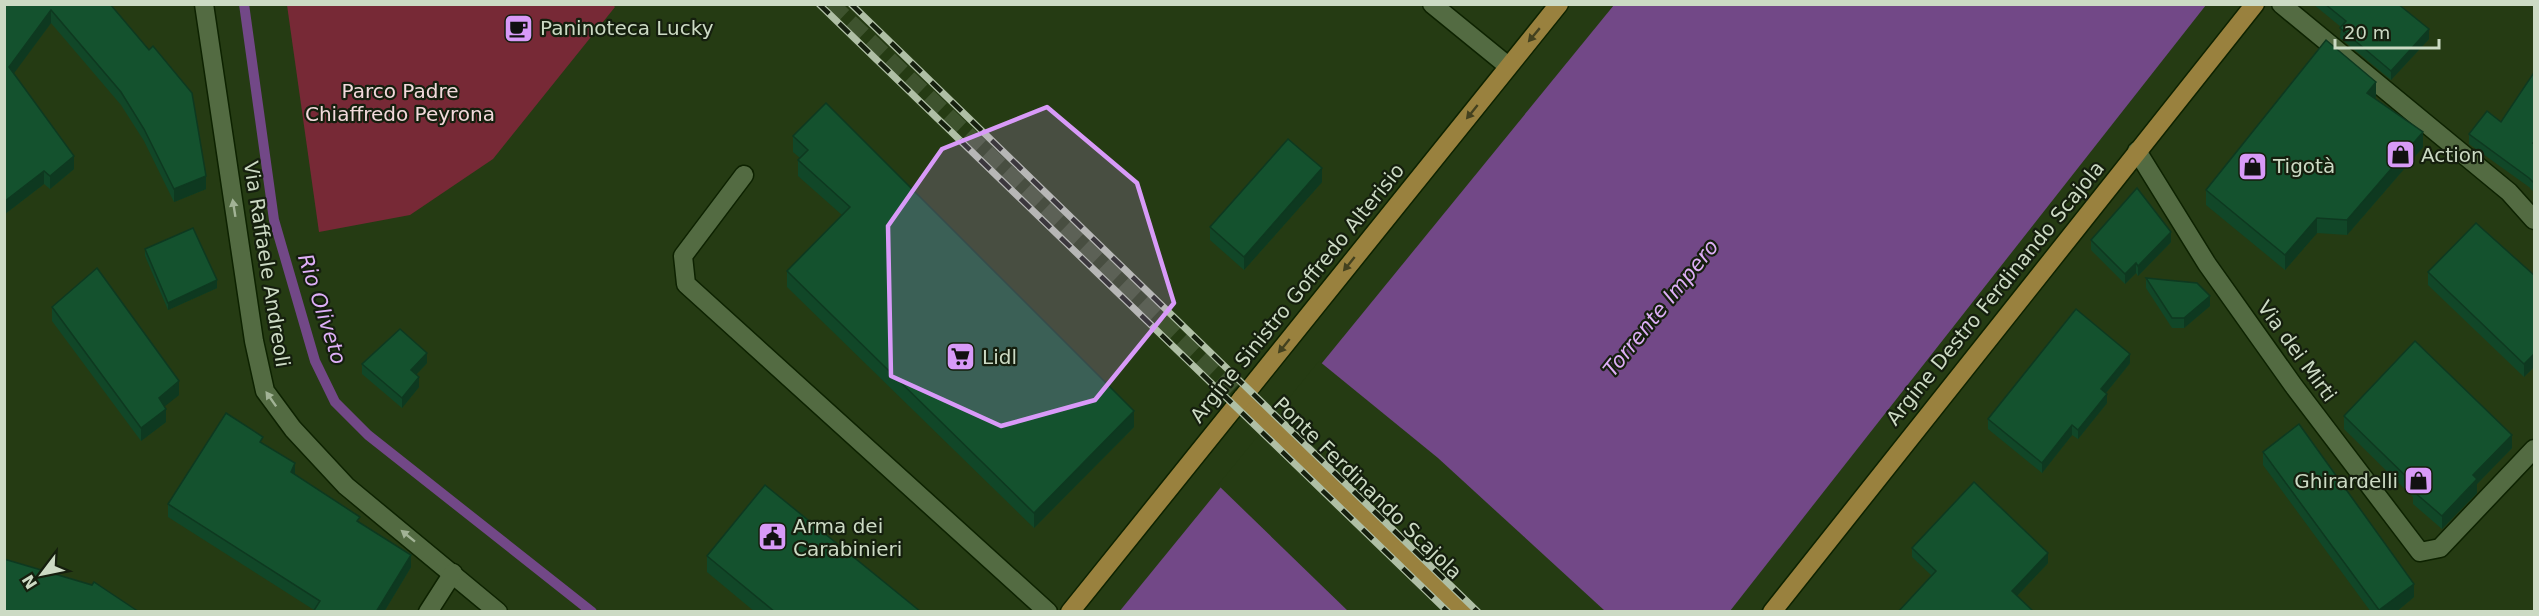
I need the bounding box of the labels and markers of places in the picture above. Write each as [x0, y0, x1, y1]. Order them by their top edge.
cafe icon: Paninoteca Lucky [503, 12, 535, 44]
place label: Paninoteca Lucky [540, 16, 714, 40]
shop icon: Action [2384, 139, 2416, 171]
place label: Action [2421, 143, 2484, 167]
shop icon: Tigotà [2236, 150, 2268, 182]
place label: Tigotà [2272, 154, 2335, 178]
supermarket icon: Lidl [945, 341, 977, 373]
place label: Lidl [982, 345, 1017, 369]
shop icon: Ghirardelli [2403, 465, 2435, 497]
place label: Ghirardelli [2294, 469, 2398, 493]
place label: Arma dei Carabinieri [793, 514, 902, 561]
public building icon: Arma dei Carabinieri [756, 521, 788, 553]

